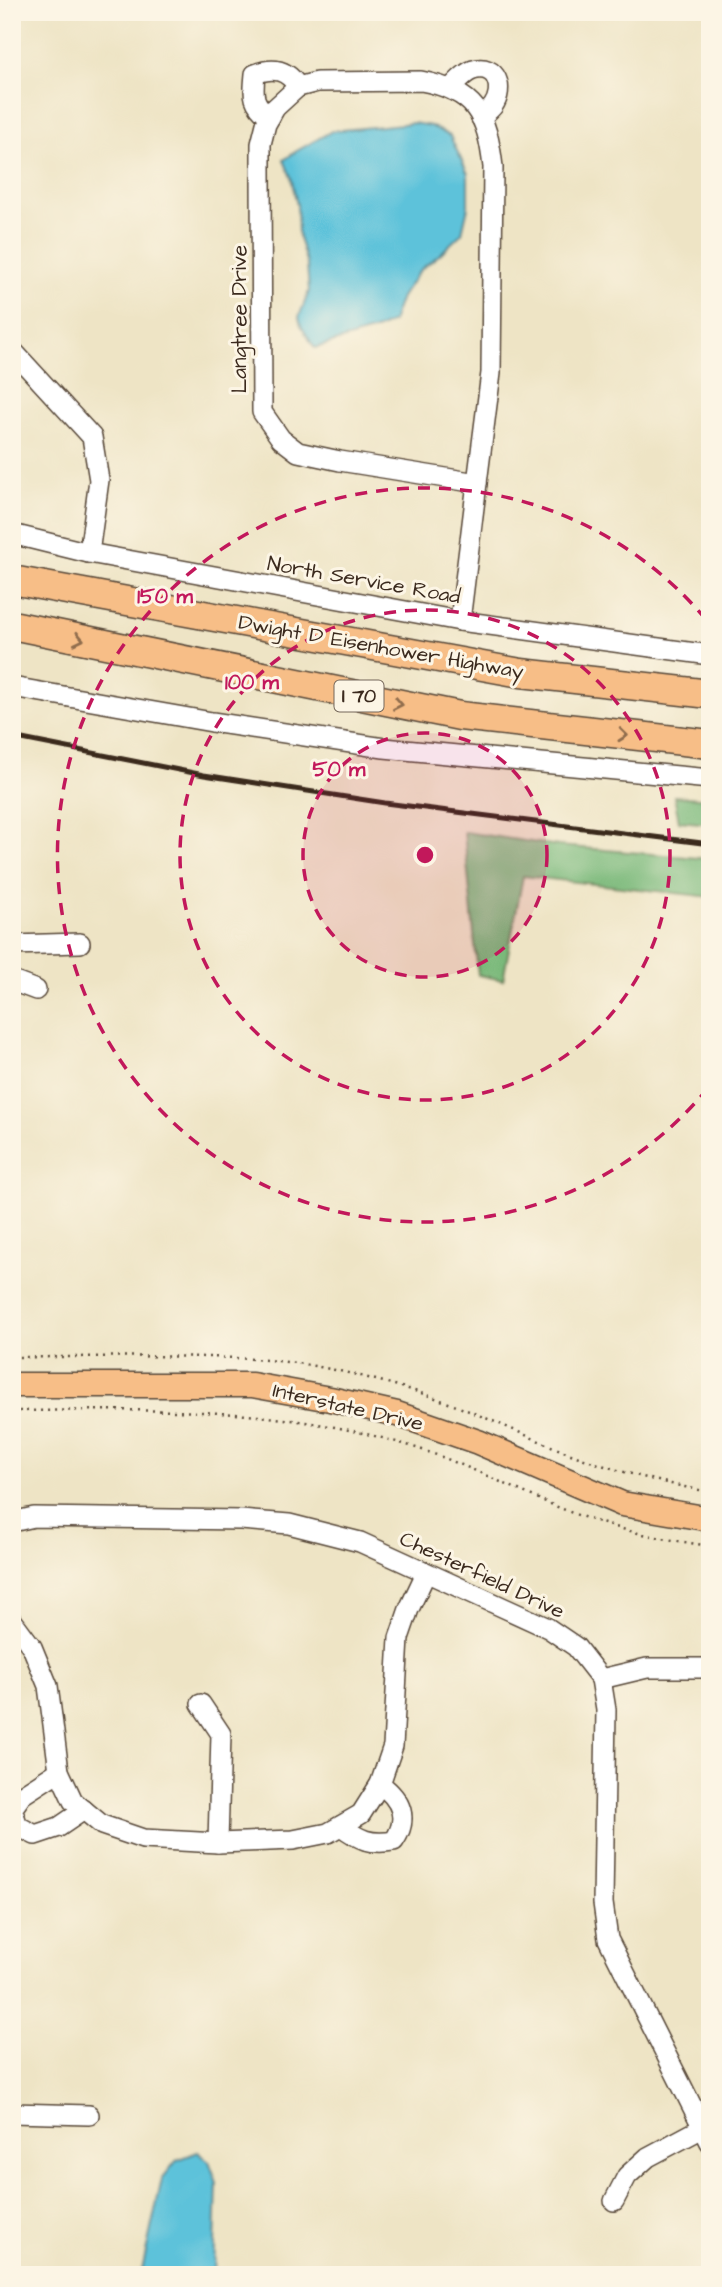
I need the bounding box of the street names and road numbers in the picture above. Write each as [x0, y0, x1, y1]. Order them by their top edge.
street label: Langtree Drive [225, 245, 256, 393]
street label: North Service Road [265, 549, 463, 611]
street label: Dwight D Eisenhower Highway [236, 608, 526, 688]
road number: I 70 [334, 680, 384, 712]
street label: Interstate Drive [270, 1376, 426, 1438]
street label: Chesterfield Drive [395, 1524, 569, 1626]

